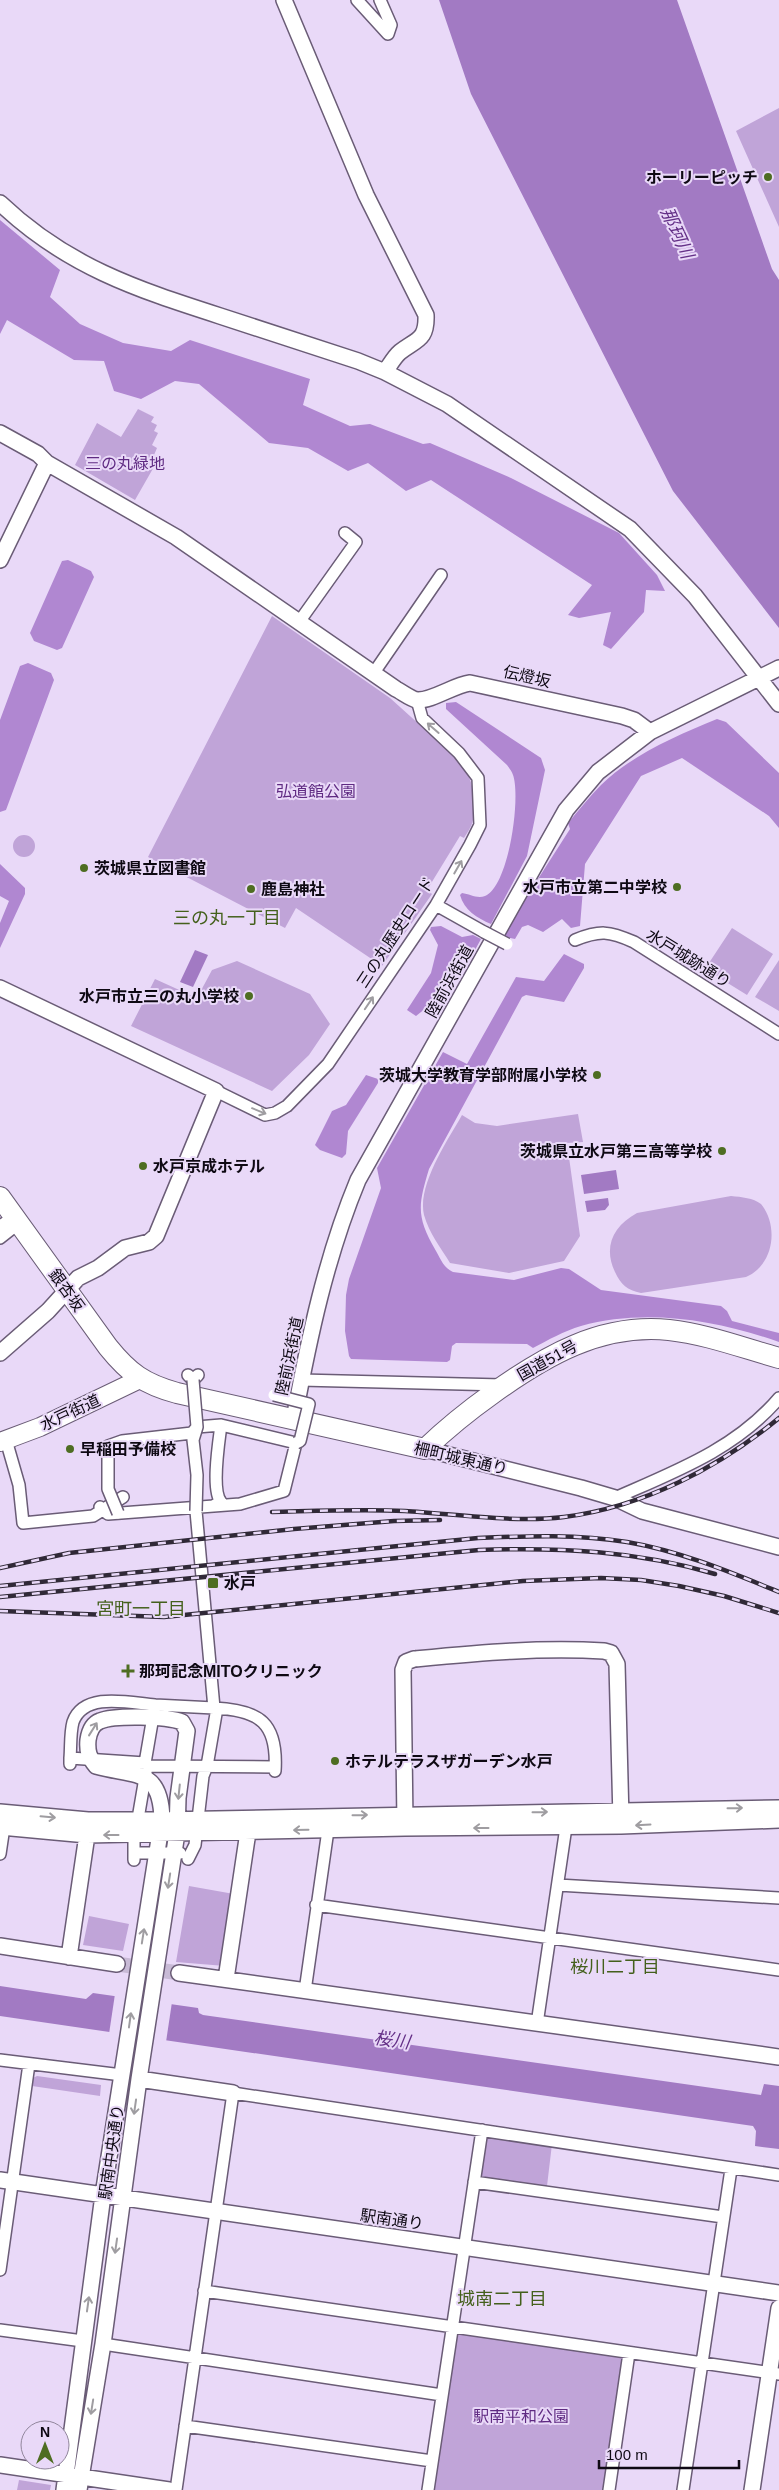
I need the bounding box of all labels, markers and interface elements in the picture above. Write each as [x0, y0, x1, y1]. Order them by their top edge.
place label: ホーリーピッチ [646, 169, 758, 186]
marker: ホーリーピッチ [762, 171, 774, 183]
water label: 那珂川 [657, 204, 698, 264]
park label: 三の丸緑地 [85, 455, 165, 472]
street label: 伝燈坂 [502, 663, 552, 690]
one-way arrow [427, 722, 440, 733]
park label: 弘道館公園 [276, 783, 356, 800]
place label: 茨城県立図書館 [94, 859, 206, 877]
one-way arrow [453, 860, 463, 874]
marker: 茨城県立図書館 [78, 862, 90, 874]
street label: 三の丸歴史ロード [353, 874, 437, 991]
place label: 水戸市立第二中学校 [523, 879, 667, 896]
place label: 鹿島神社 [261, 880, 325, 898]
marker: 水戸市立第二中学校 [671, 881, 683, 893]
marker: 鹿島神社 [245, 883, 257, 895]
district label: 三の丸一丁目 [173, 908, 281, 928]
street label: 水戸城跡通り [644, 926, 734, 991]
street label: 陸前浜街道 [423, 942, 476, 1020]
place label: 水戸市立三の丸小学校 [79, 988, 239, 1005]
marker: 水戸市立三の丸小学校 [243, 990, 255, 1002]
one-way arrow [364, 996, 374, 1010]
place label: 茨城大学教育学部附属小学校 [379, 1066, 587, 1084]
marker: 茨城大学教育学部附属小学校 [591, 1069, 603, 1081]
one-way arrow [252, 1107, 267, 1116]
place label: 茨城県立水戸第三高等学校 [520, 1142, 712, 1160]
marker: 茨城県立水戸第三高等学校 [716, 1145, 728, 1157]
place label: 水戸京成ホテル [153, 1157, 265, 1175]
marker: 水戸京成ホテル [137, 1160, 149, 1172]
street label: 銀杏坂 [46, 1266, 88, 1315]
street label: 陸前浜街道 [273, 1315, 306, 1397]
street label: 国道51号 [514, 1337, 580, 1384]
street label: 水戸街道 [38, 1391, 103, 1434]
street label: 柵町城東通り [412, 1439, 510, 1478]
place label: 早稲田予備校 [80, 1441, 176, 1458]
marker: 早稲田予備校 [64, 1443, 76, 1455]
place label: 水戸 [224, 1575, 256, 1592]
marker: 水戸 [206, 1576, 220, 1590]
district label: 宮町一丁目 [96, 1599, 186, 1619]
place label: 那珂記念MITOクリニック [139, 1663, 323, 1680]
marker: 那珂記念MITOクリニック [121, 1664, 135, 1678]
one-way arrow [89, 1723, 99, 1737]
place label: ホテルテラスザガーデン水戸 [345, 1753, 553, 1770]
marker: ホテルテラスザガーデン水戸 [329, 1755, 341, 1767]
one-way arrow [174, 1784, 184, 1800]
one-way arrow [726, 1803, 743, 1813]
one-way arrow [532, 1807, 548, 1817]
one-way arrow [352, 1810, 368, 1820]
one-way arrow [40, 1813, 56, 1822]
one-way arrow [635, 1820, 651, 1829]
one-way arrow [473, 1823, 489, 1832]
one-way arrow [293, 1826, 309, 1835]
one-way arrow [103, 1830, 120, 1840]
one-way arrow [164, 1873, 174, 1889]
one-way arrow [138, 1929, 148, 1945]
district label: 桜川二丁目 [570, 1957, 660, 1977]
one-way arrow [125, 2013, 135, 2029]
water label: 桜川 [373, 2028, 413, 2053]
one-way arrow [130, 2098, 140, 2114]
street label: 駅南中央通り [96, 2103, 127, 2201]
street label: 駅南通り [359, 2207, 425, 2232]
one-way arrow [111, 2238, 121, 2254]
district label: 城南二丁目 [457, 2289, 547, 2309]
one-way arrow [83, 2296, 93, 2312]
one-way arrow [87, 2399, 97, 2415]
park label: 駅南平和公園 [473, 2408, 569, 2425]
north arrow [20, 2420, 70, 2470]
text: N [40, 2424, 50, 2440]
scale bar [599, 2438, 739, 2470]
text: 100 m [606, 2446, 648, 2463]

